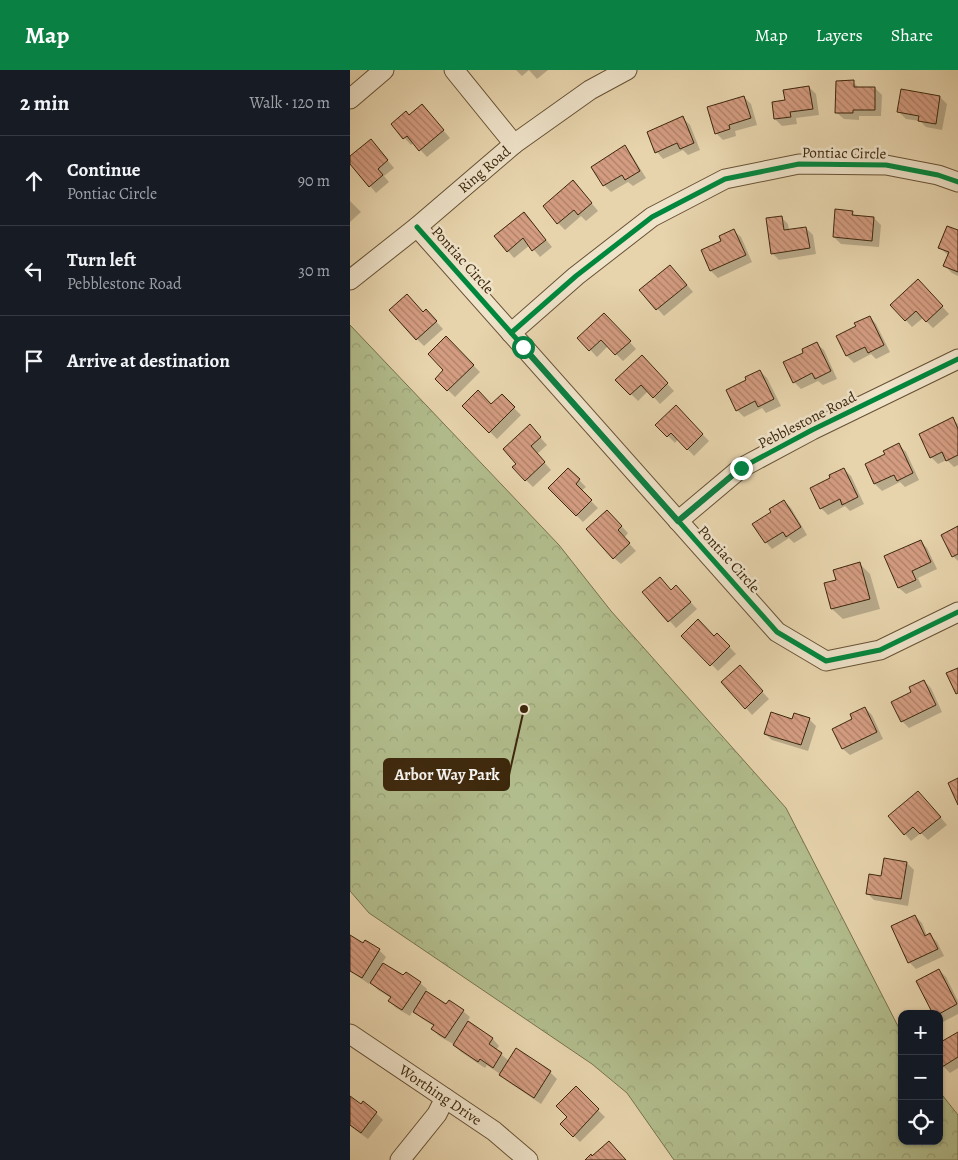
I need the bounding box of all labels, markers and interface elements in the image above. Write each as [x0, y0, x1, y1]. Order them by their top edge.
text: Map [25, 19, 69, 51]
text: Map [755, 23, 788, 47]
text: Layers [816, 23, 863, 47]
text: Share [891, 23, 933, 47]
text: 2 min [20, 89, 69, 117]
text: Walk · 120 m [249, 92, 330, 114]
street label: Ring Road [454, 141, 516, 198]
street label: Pontiac Circle [802, 142, 887, 164]
text: Continue [67, 157, 141, 183]
icon: ahead [20, 167, 48, 195]
text: 90 m [298, 170, 330, 192]
text: Pontiac Circle [67, 183, 157, 205]
street label: Pontiac Circle [427, 222, 499, 298]
text: Turn left [67, 247, 136, 273]
icon: left [20, 257, 48, 285]
text: 30 m [298, 260, 330, 282]
text: Pebblestone Road [67, 273, 182, 295]
route start [512, 336, 535, 359]
icon: arrive [20, 347, 48, 375]
text: Arrive at destination [67, 348, 230, 374]
street label: Pebblestone Road [755, 386, 860, 453]
route end [730, 457, 753, 480]
street label: Pontiac Circle [693, 521, 765, 597]
callout: Arbor Way Park [384, 759, 509, 790]
text: Arbor Way Park [393, 764, 500, 786]
map controls [898, 1010, 943, 1145]
button: + [898, 1010, 943, 1055]
button: − [898, 1055, 943, 1100]
street label: Worthing Drive [394, 1059, 486, 1130]
button: locate [898, 1100, 943, 1145]

